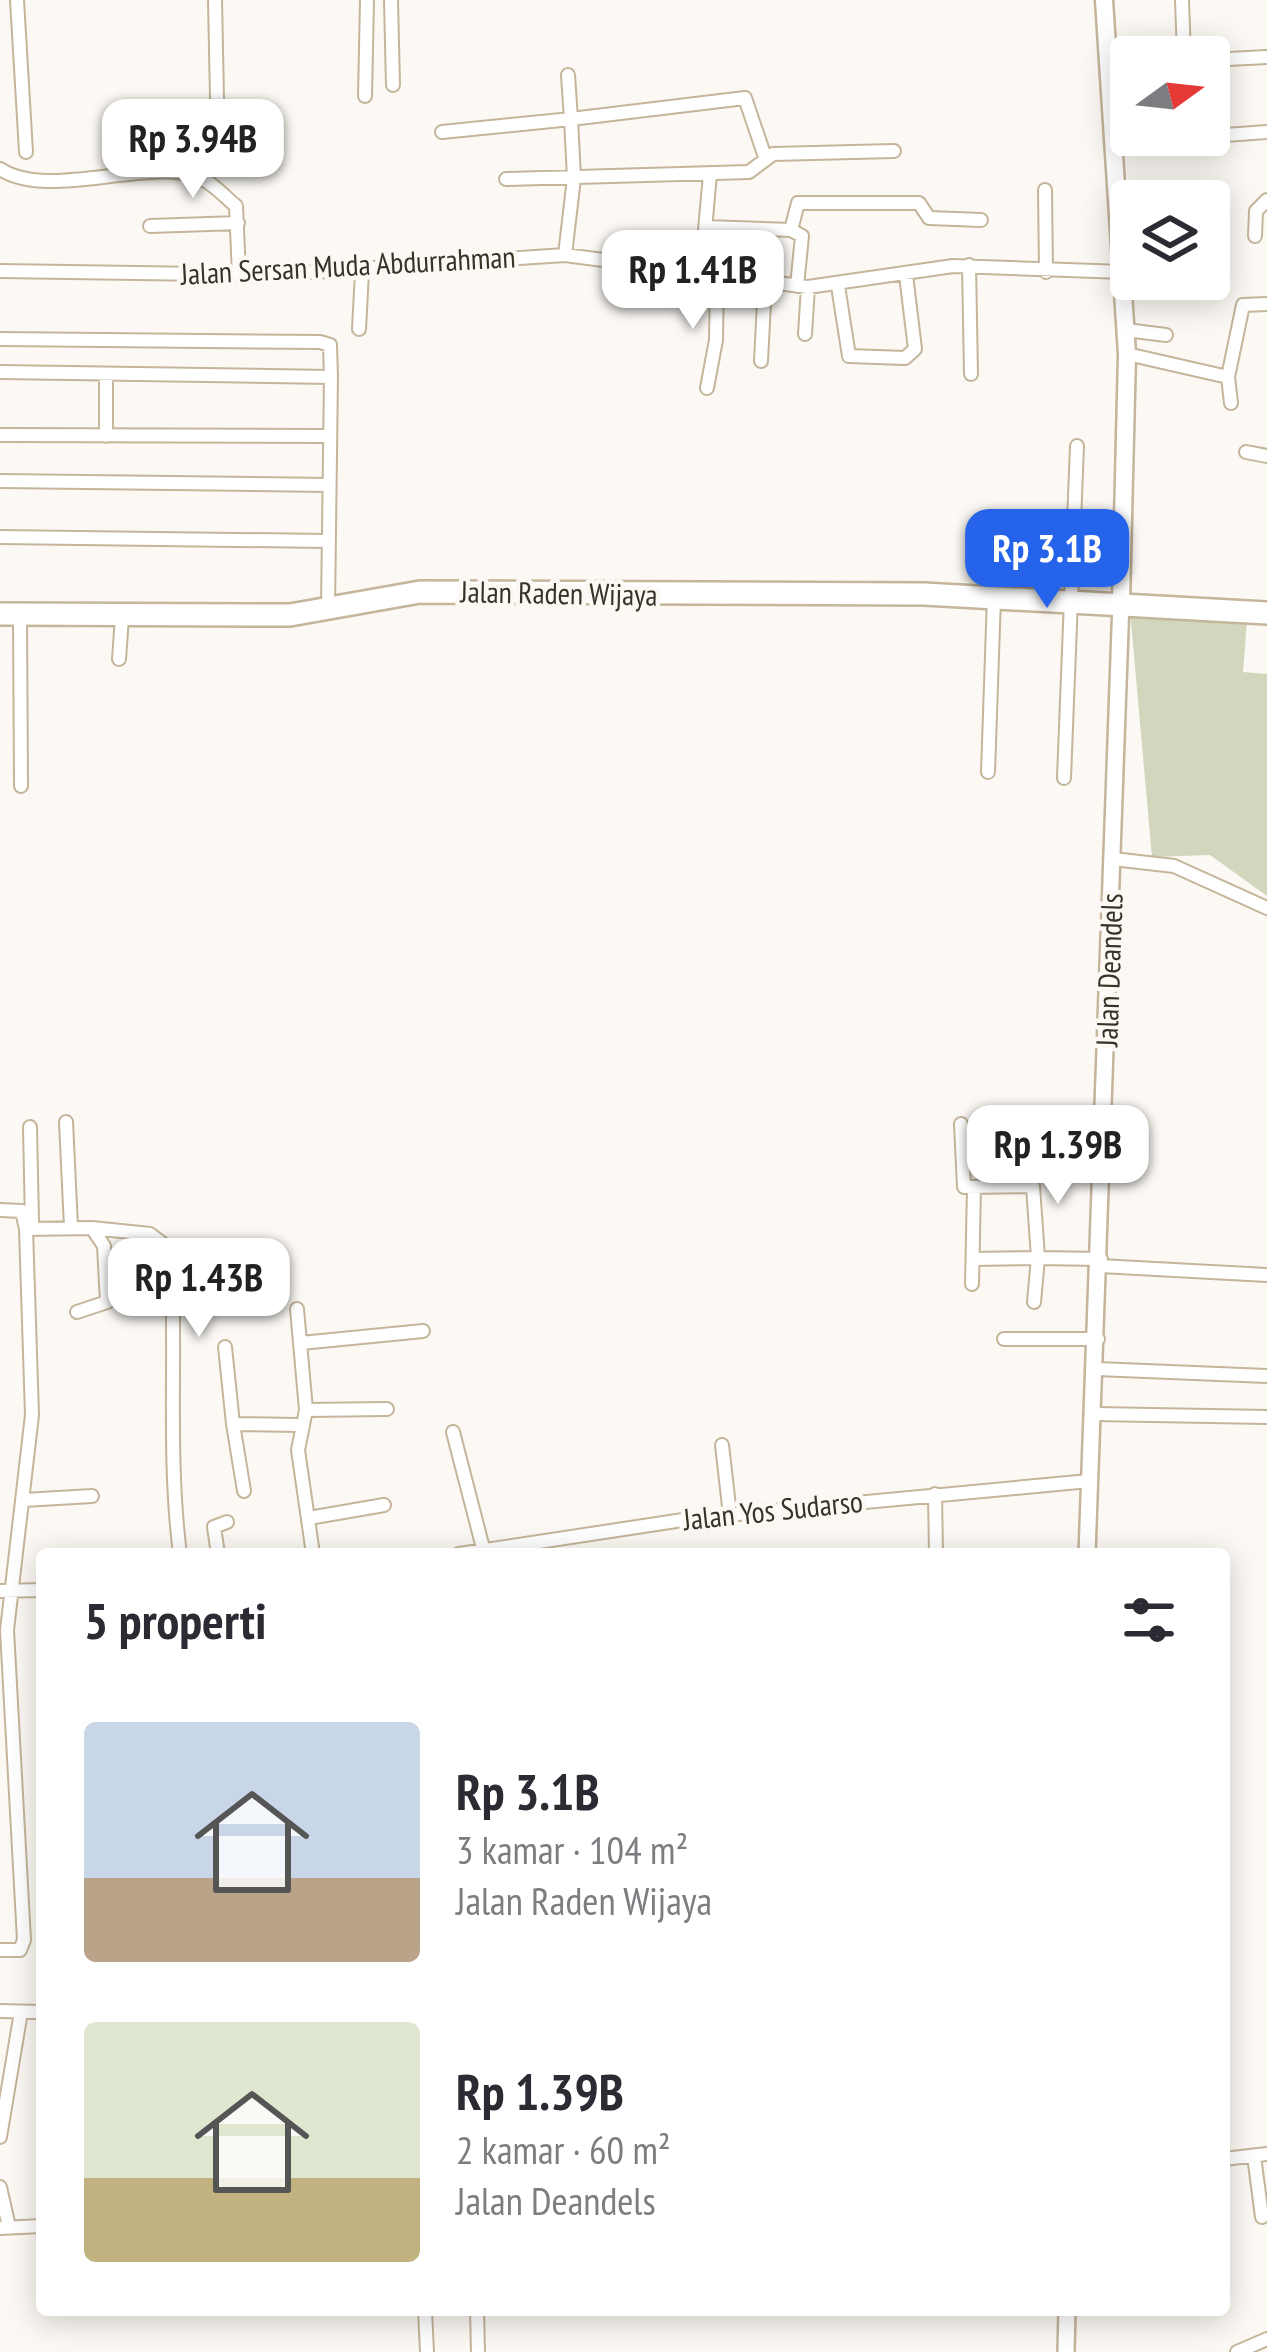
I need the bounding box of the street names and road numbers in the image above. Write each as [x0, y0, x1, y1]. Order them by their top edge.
street label: Jalan Sersan Muda Abdurrahman [179, 236, 516, 293]
street label: Jalan Raden Wijaya [459, 571, 658, 614]
street label: Jalan Deandels [1086, 893, 1131, 1048]
street label: Jalan Yos Sudarso [680, 1481, 864, 1538]

